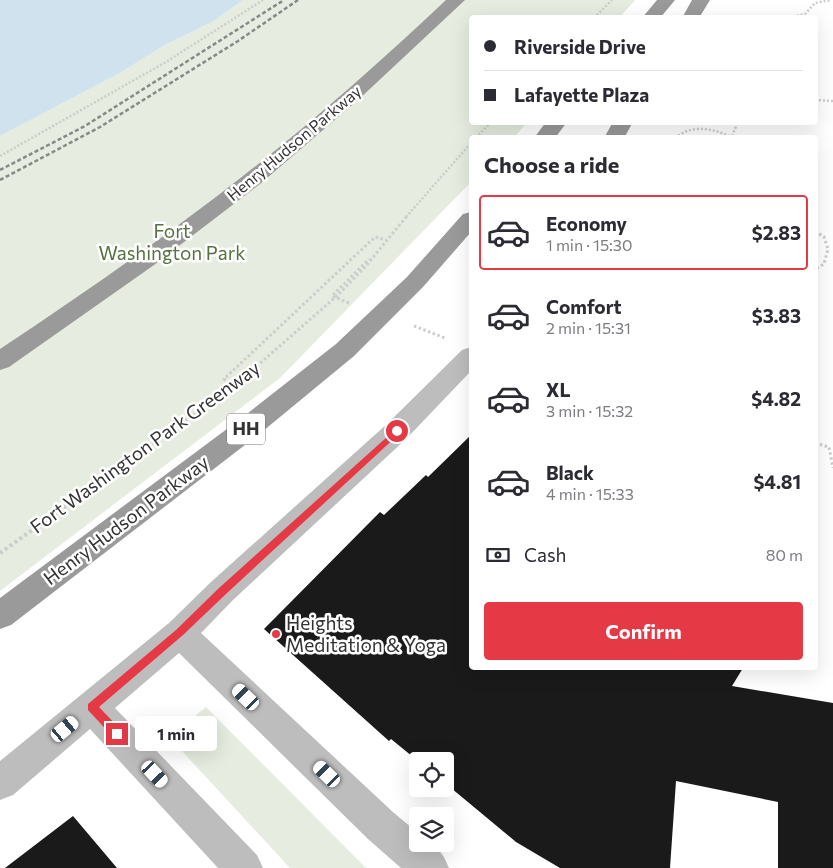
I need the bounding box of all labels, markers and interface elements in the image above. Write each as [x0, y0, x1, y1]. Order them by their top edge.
text: Riverside Drive [514, 35, 646, 58]
street label: Henry Hudson Parkway [223, 81, 365, 204]
text: Lafayette Plaza [514, 83, 649, 106]
text: Choose a ride [484, 151, 619, 178]
icon: car [486, 210, 531, 255]
text: Economy [546, 212, 627, 235]
park label: Fort Washington Park [98, 219, 246, 264]
text: $2.83 [752, 221, 801, 244]
text: 1 min · 15:30 [546, 235, 632, 254]
icon: car [486, 293, 531, 338]
text: Comfort [546, 295, 622, 318]
text: $3.83 [752, 304, 801, 327]
text: 2 min · 15:31 [546, 318, 631, 337]
street label: Fort Washington Park Greenway [25, 355, 264, 538]
icon: car [486, 376, 531, 421]
text: XL [546, 378, 571, 401]
text: $4.82 [751, 387, 801, 410]
text: 3 min · 15:32 [546, 401, 633, 420]
road number: HH [227, 414, 265, 444]
route start [386, 420, 408, 442]
street label: Henry Hudson Parkway [39, 450, 213, 589]
icon: car [486, 459, 531, 504]
text: Black [546, 461, 594, 484]
text: $4.81 [753, 470, 801, 493]
text: 4 min · 15:33 [546, 484, 634, 503]
icon: cash [484, 541, 512, 569]
text: Cash [524, 543, 566, 566]
text: 80 m [766, 545, 803, 564]
button: Confirm [484, 602, 803, 660]
place label: Heights Meditation & Yoga [286, 611, 446, 656]
marker: Heights Meditation & Yoga [270, 628, 282, 640]
car [229, 681, 262, 713]
car [48, 714, 81, 744]
callout: 1 min [134, 716, 217, 752]
route end [106, 723, 128, 745]
text: 1 min [157, 724, 195, 743]
map controls [409, 752, 454, 852]
button: locate [409, 752, 454, 797]
car [139, 758, 170, 790]
car [310, 758, 343, 790]
button: layers [409, 807, 454, 852]

